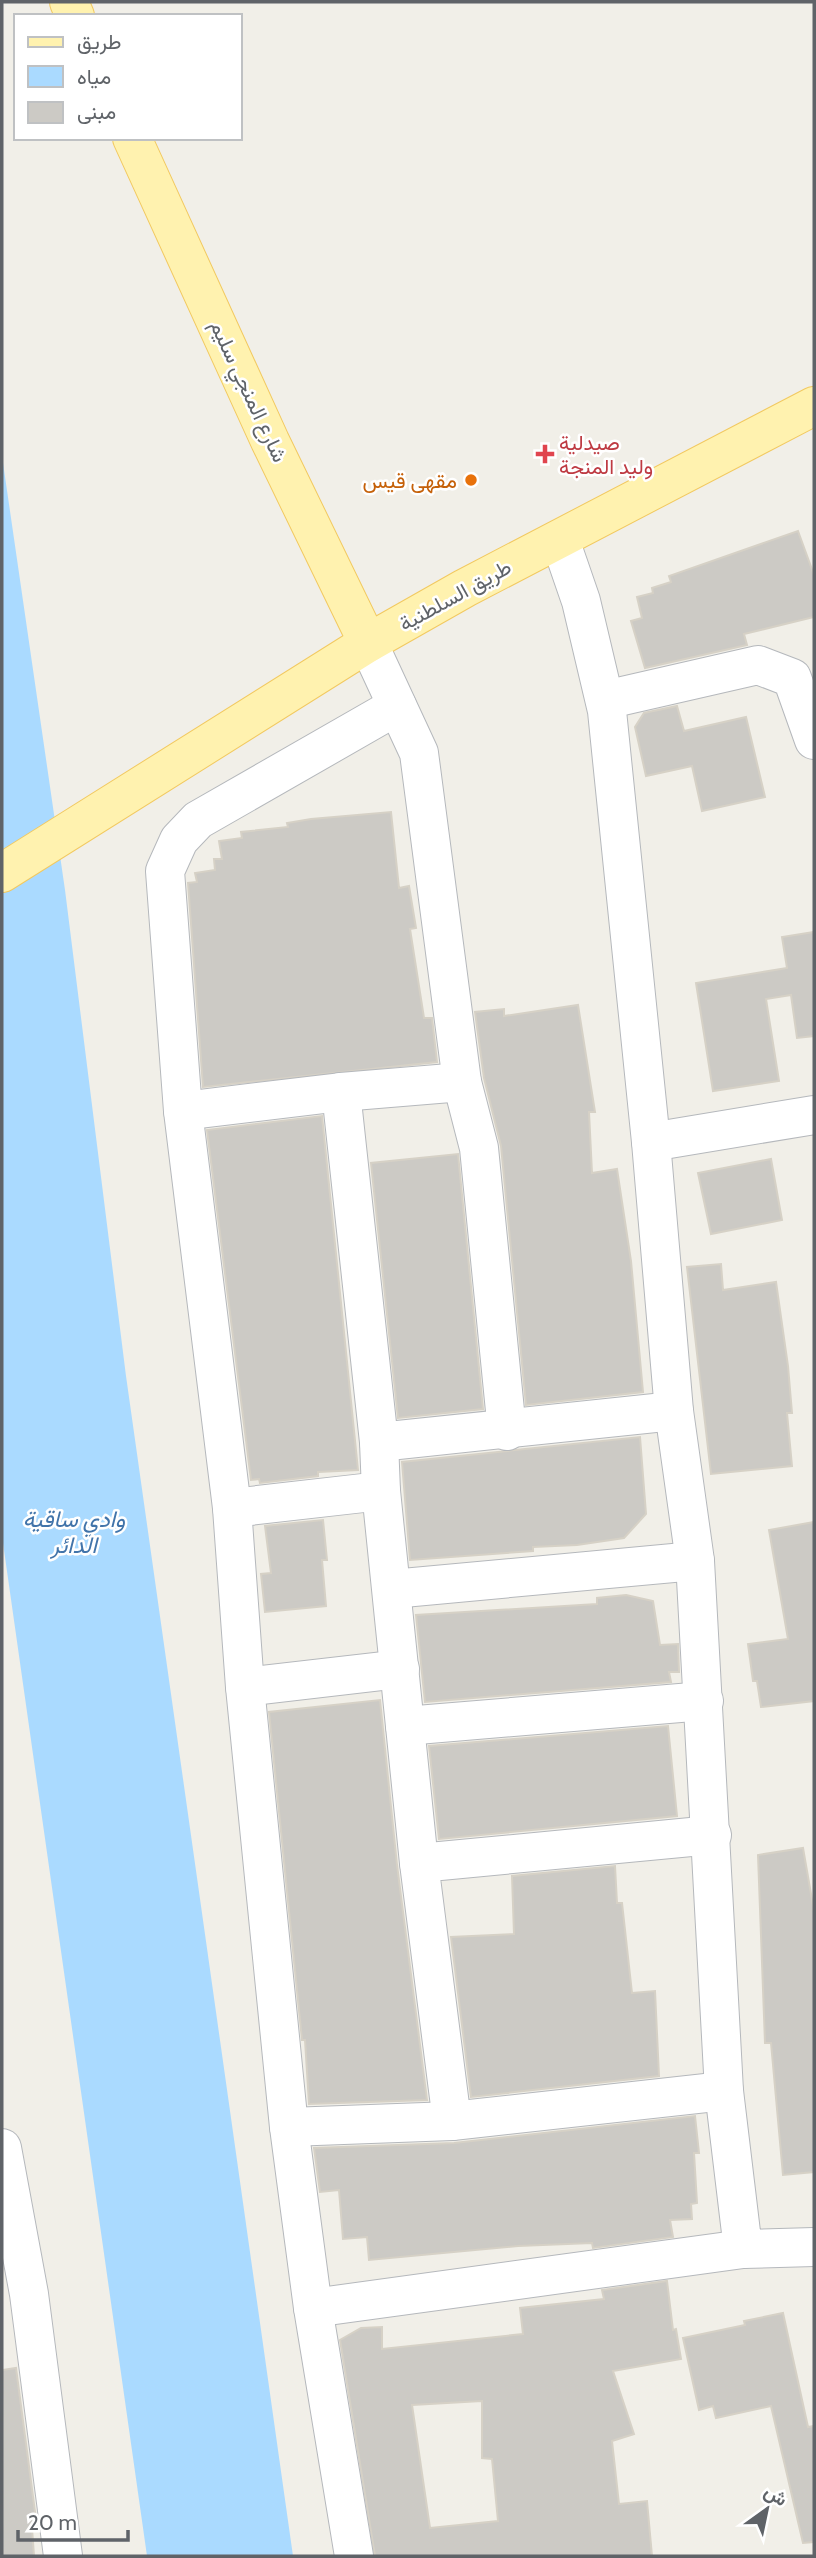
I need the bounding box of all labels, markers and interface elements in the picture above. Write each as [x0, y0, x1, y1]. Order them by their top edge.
legend [14, 14, 242, 140]
text: طريق [77, 29, 122, 55]
text: مياه [77, 64, 111, 89]
text: مبنى [77, 99, 116, 124]
street label: شارع المنجي سليم [201, 316, 293, 468]
place label: صيدلية وليد المنجة [559, 430, 653, 480]
marker: صيدلية وليد المنجة [537, 446, 553, 462]
place label: مقهى قيس [363, 468, 457, 494]
marker: مقهى قيس [463, 472, 479, 488]
street label: طريق السلطنية [395, 554, 516, 637]
water label: وادي ساقية الدائر [23, 1505, 125, 1560]
north arrow [732, 2474, 802, 2544]
text: ش [760, 2479, 792, 2511]
scale bar [18, 2498, 128, 2542]
text: 20 m [28, 2510, 77, 2535]

